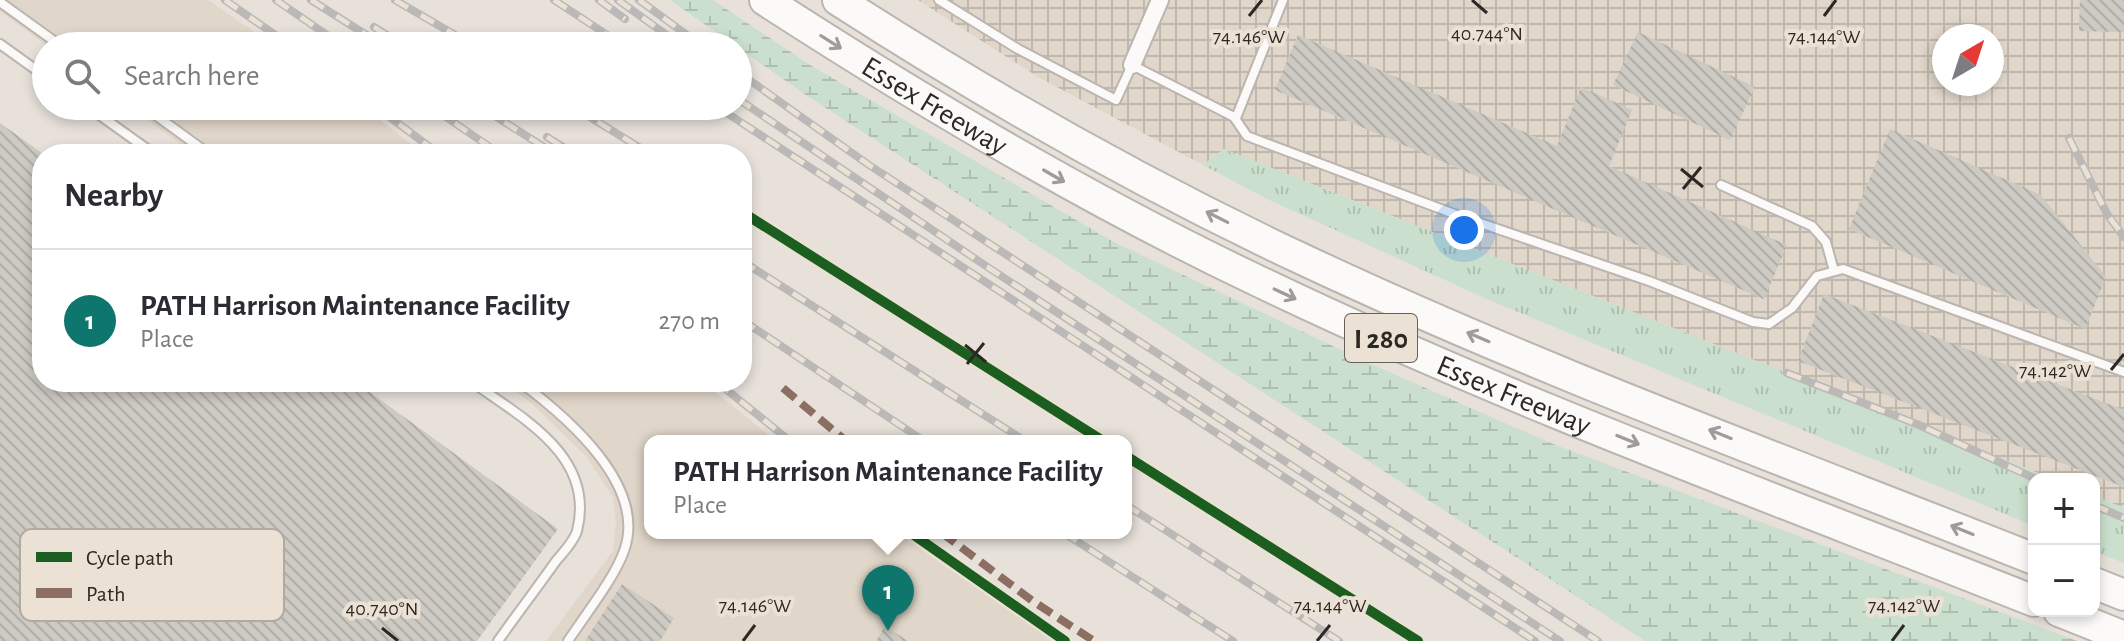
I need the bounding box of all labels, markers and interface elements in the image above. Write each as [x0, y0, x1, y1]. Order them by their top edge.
text: 40.744°N [1451, 24, 1523, 44]
north arrow [1932, 24, 2004, 96]
text: 74.146°W [1213, 27, 1285, 47]
text: 74.144°W [1788, 27, 1860, 47]
search box [32, 32, 752, 120]
one-way arrow [819, 35, 842, 51]
street label: Essex Freeway [856, 51, 1012, 162]
icon: search [60, 54, 104, 98]
text: Search here [124, 61, 260, 91]
one-way arrow [1042, 168, 1065, 184]
text: Nearby [64, 179, 163, 213]
one-way arrow [1205, 209, 1229, 224]
your location [1444, 210, 1484, 250]
one-way arrow [1273, 287, 1297, 302]
text: PATH Harrison Maintenance Facility [140, 291, 570, 321]
text: 1 [85, 308, 95, 334]
text: 270 m [659, 308, 720, 334]
road number: I 280 [1345, 314, 1417, 362]
text: Place [140, 326, 194, 352]
one-way arrow [1467, 329, 1491, 344]
street label: Essex Freeway [1432, 350, 1595, 441]
text: 74.142°W [2019, 361, 2091, 381]
one-way arrow [1708, 426, 1733, 440]
one-way arrow [1615, 434, 1640, 448]
popup [644, 435, 1132, 539]
text: PATH Harrison Maintenance Facility [673, 457, 1103, 487]
map controls [2028, 473, 2100, 617]
button: + [2028, 473, 2100, 545]
text: Place [673, 492, 727, 518]
one-way arrow [1950, 522, 1974, 536]
legend [20, 529, 284, 621]
button: − [2028, 545, 2100, 617]
text: Cycle path [86, 547, 174, 569]
pin: 1 [862, 565, 914, 631]
text: Path [86, 583, 126, 605]
text: 74.146°W [719, 596, 791, 616]
text: 74.144°W [1294, 596, 1366, 616]
text: 74.142°W [1868, 596, 1940, 616]
text: 40.740°N [346, 599, 418, 619]

